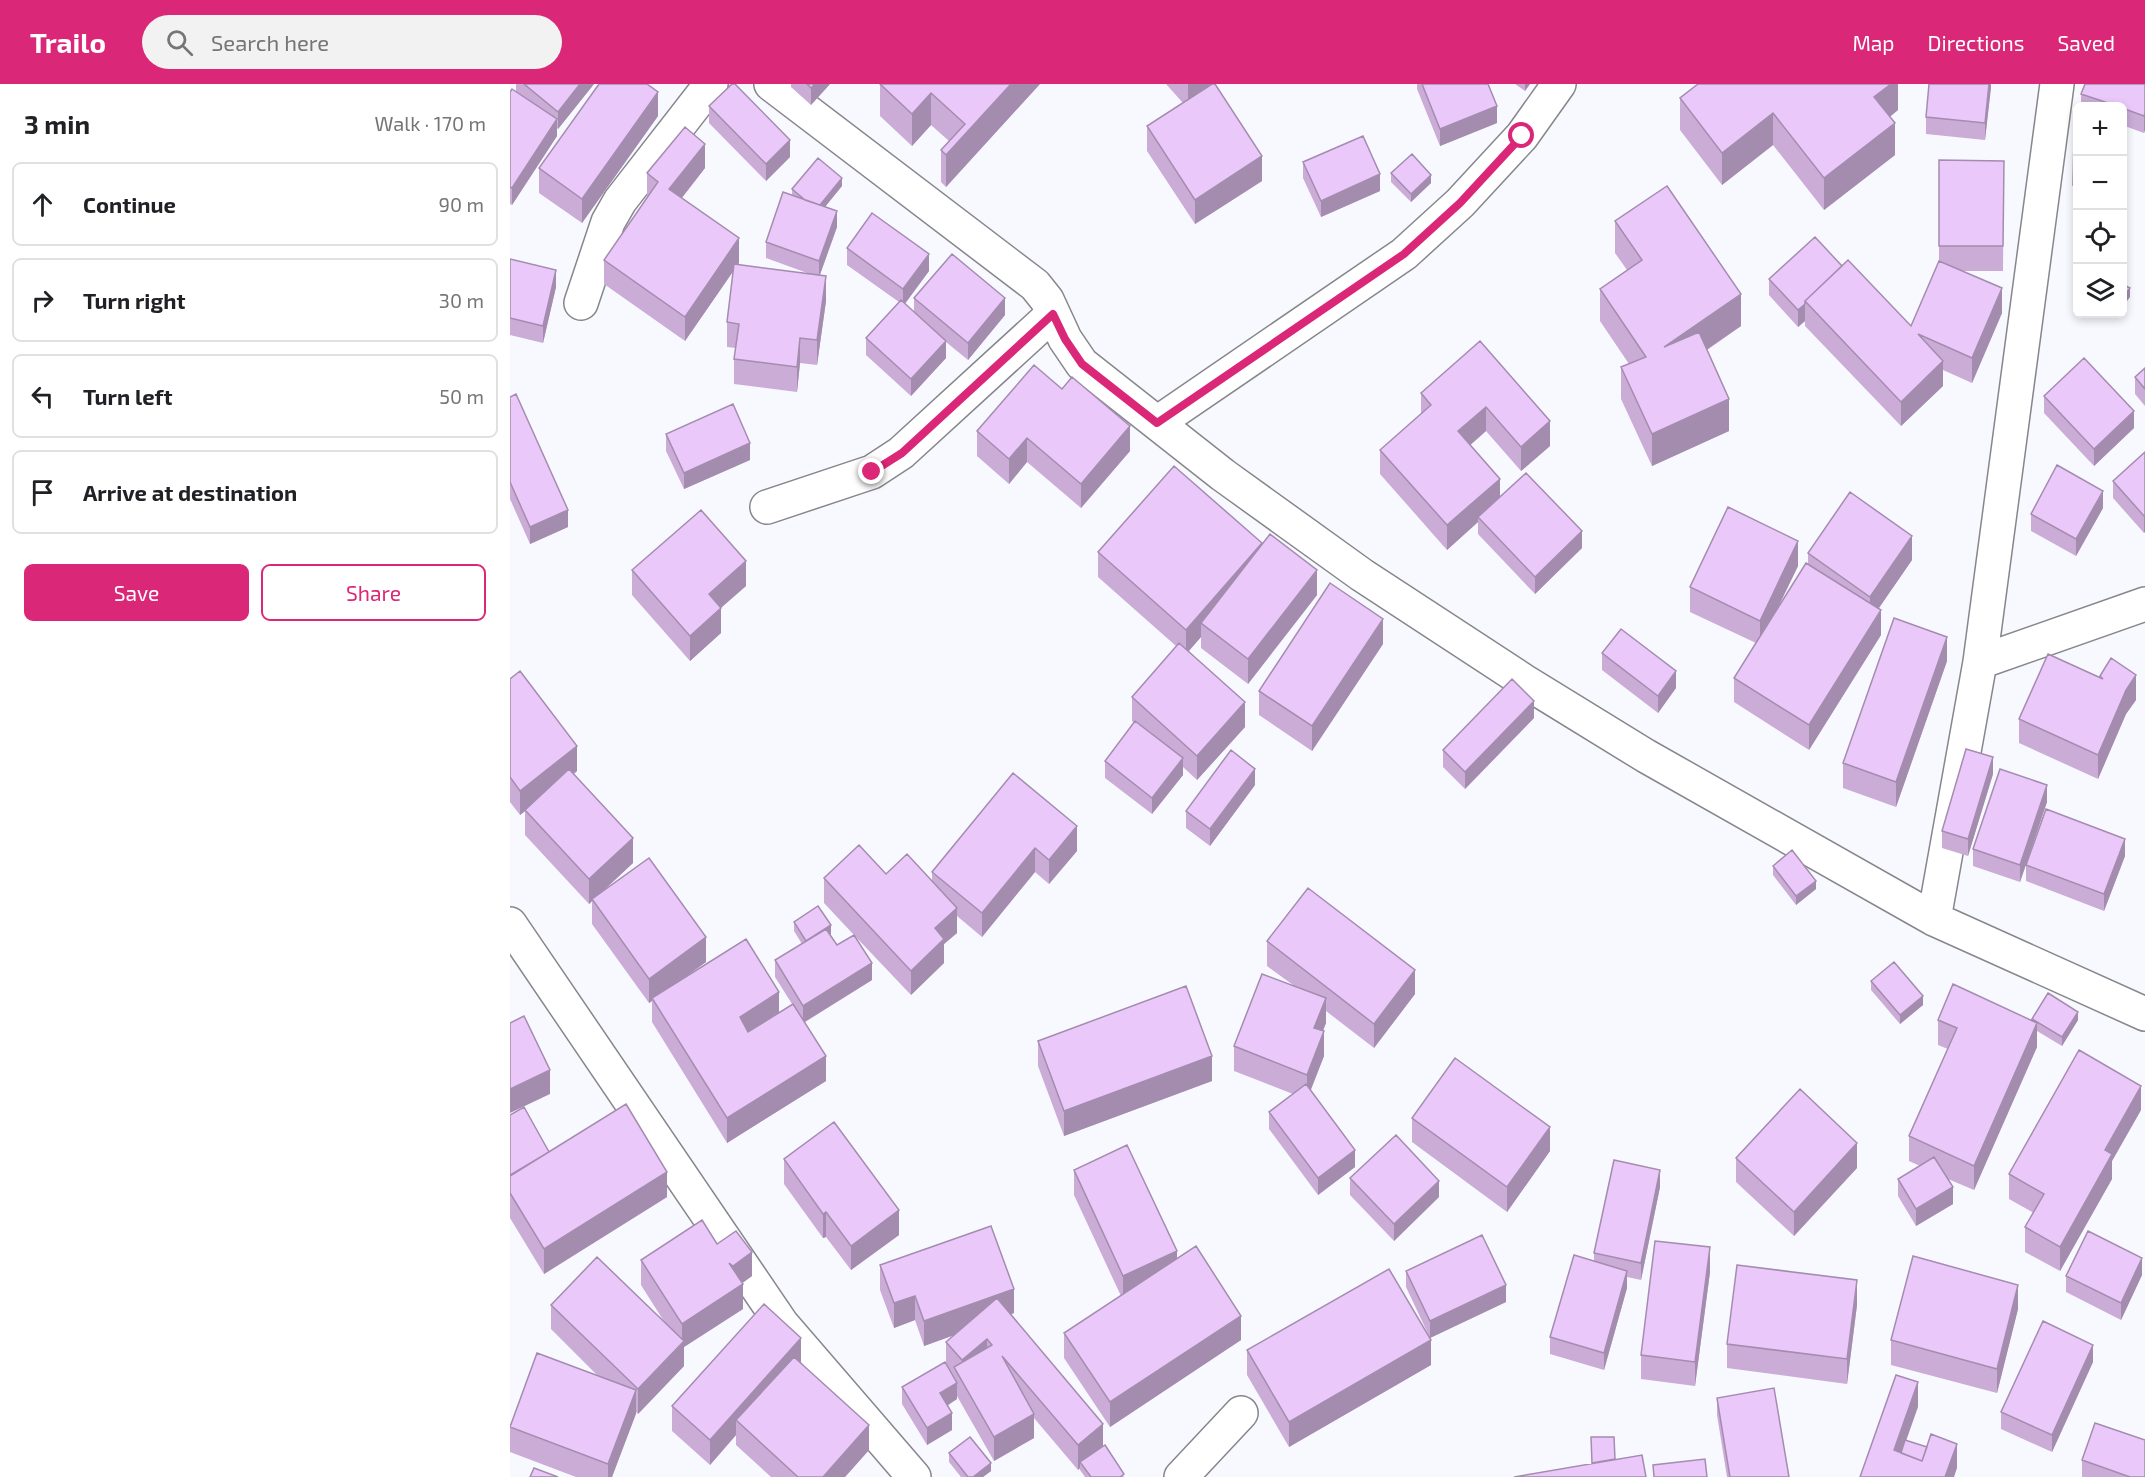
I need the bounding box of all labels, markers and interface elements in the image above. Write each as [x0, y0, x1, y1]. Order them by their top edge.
search box [142, 15, 562, 69]
text: Trailo [30, 25, 106, 59]
icon: search [163, 26, 196, 59]
text: Search here [211, 29, 329, 55]
text: Map [1852, 30, 1895, 55]
text: Directions [1928, 30, 2024, 55]
text: Saved [2057, 30, 2115, 55]
map controls [2073, 102, 2127, 318]
button: + [2073, 102, 2127, 156]
text: 3 min [24, 108, 90, 139]
text: Walk · 170 m [375, 111, 486, 135]
route start [1508, 122, 1534, 148]
button: − [2073, 156, 2127, 210]
icon: ahead [26, 188, 59, 221]
text: Continue [83, 191, 176, 217]
text: 90 m [439, 192, 484, 216]
button: locate [2073, 210, 2127, 264]
button: layers [2073, 264, 2127, 318]
icon: right [26, 284, 59, 317]
text: Turn right [83, 287, 185, 313]
text: 30 m [439, 288, 484, 312]
icon: left [26, 380, 59, 413]
text: Turn left [83, 383, 172, 409]
text: 50 m [439, 384, 484, 408]
route end [858, 458, 884, 484]
icon: arrive [26, 476, 59, 509]
text: Arrive at destination [83, 479, 297, 505]
button: Save [24, 564, 249, 621]
button: Share [261, 564, 486, 621]

